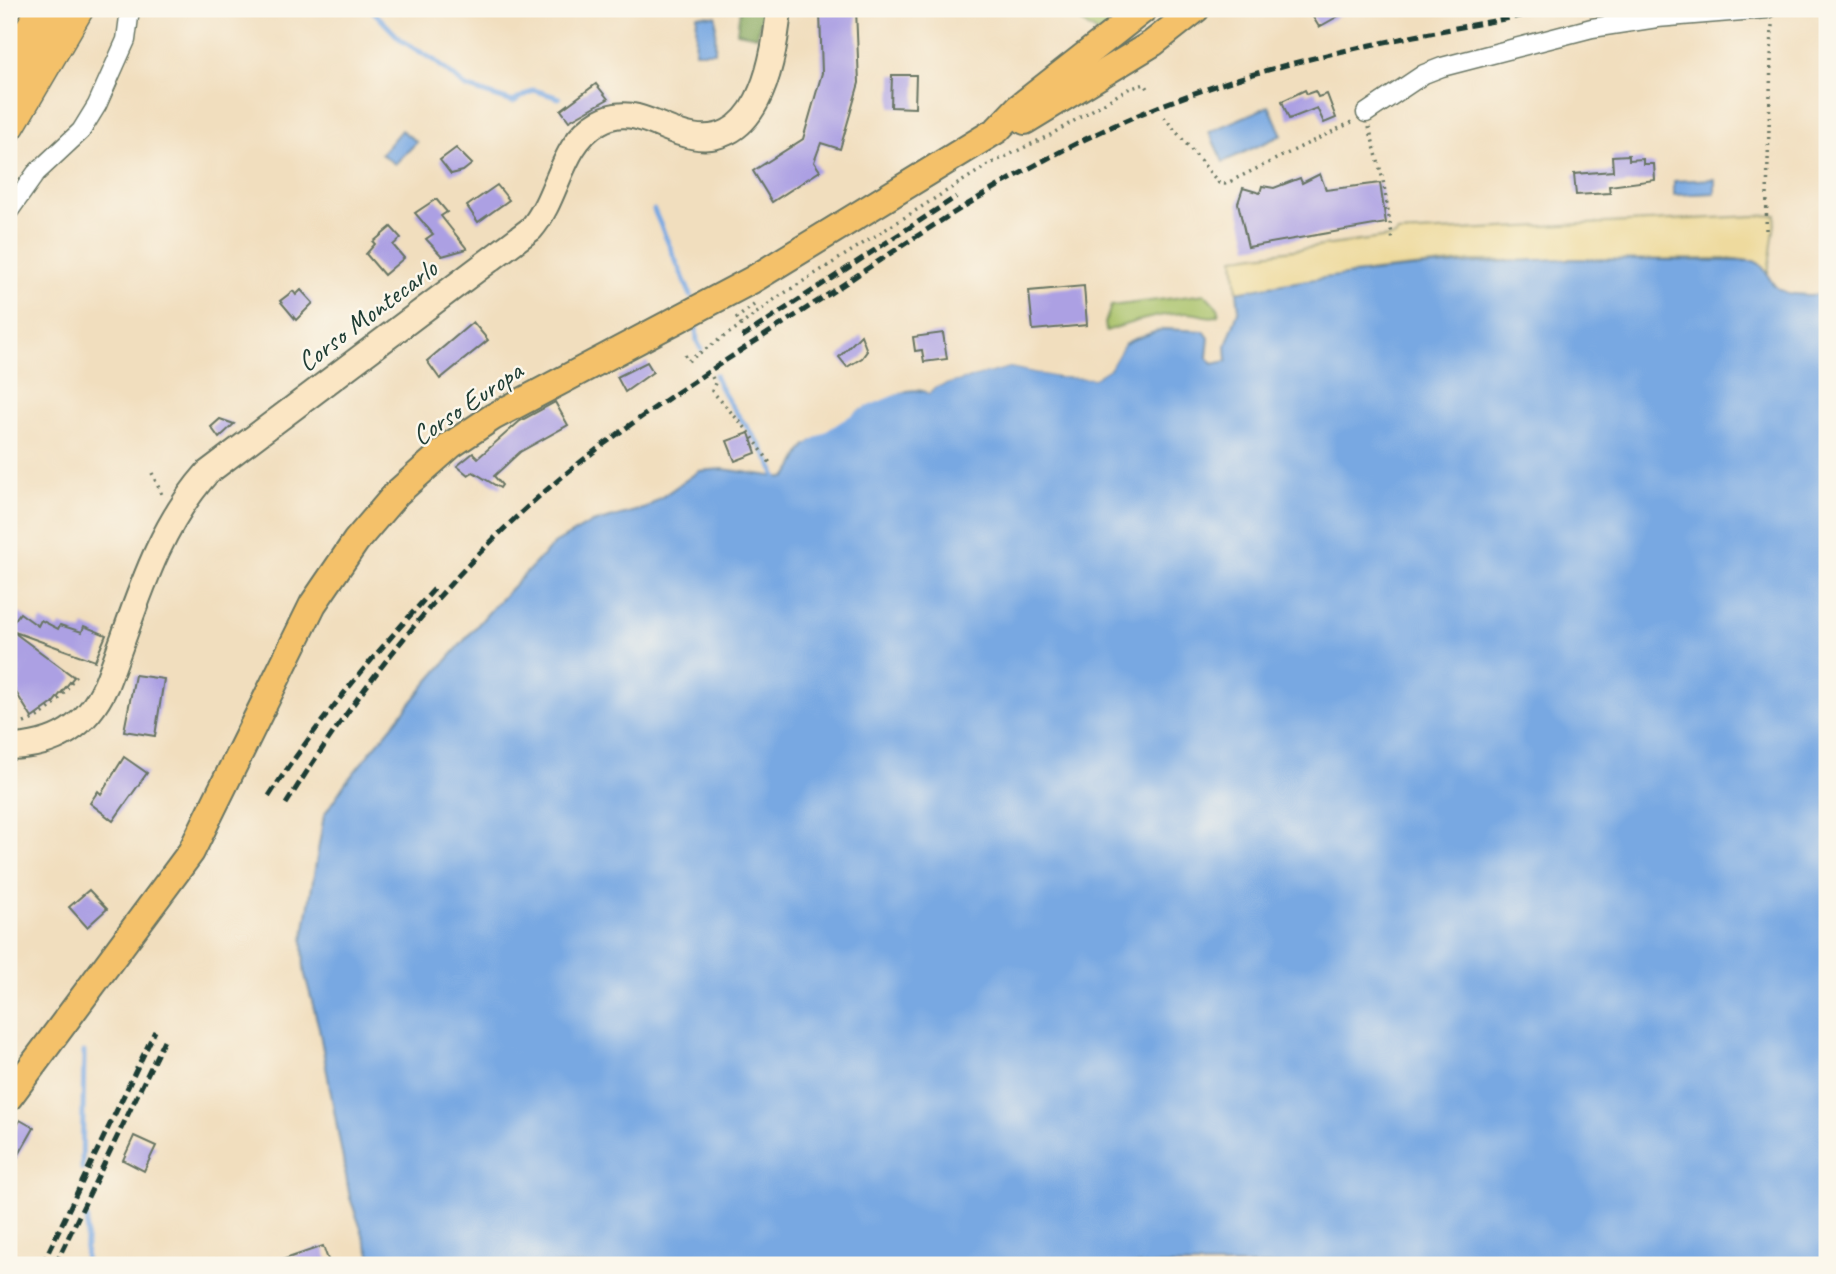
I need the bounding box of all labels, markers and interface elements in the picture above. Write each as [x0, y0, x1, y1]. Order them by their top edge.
street label: Corso Montecarlo [290, 250, 446, 379]
street label: Corso Europa [405, 352, 531, 453]

